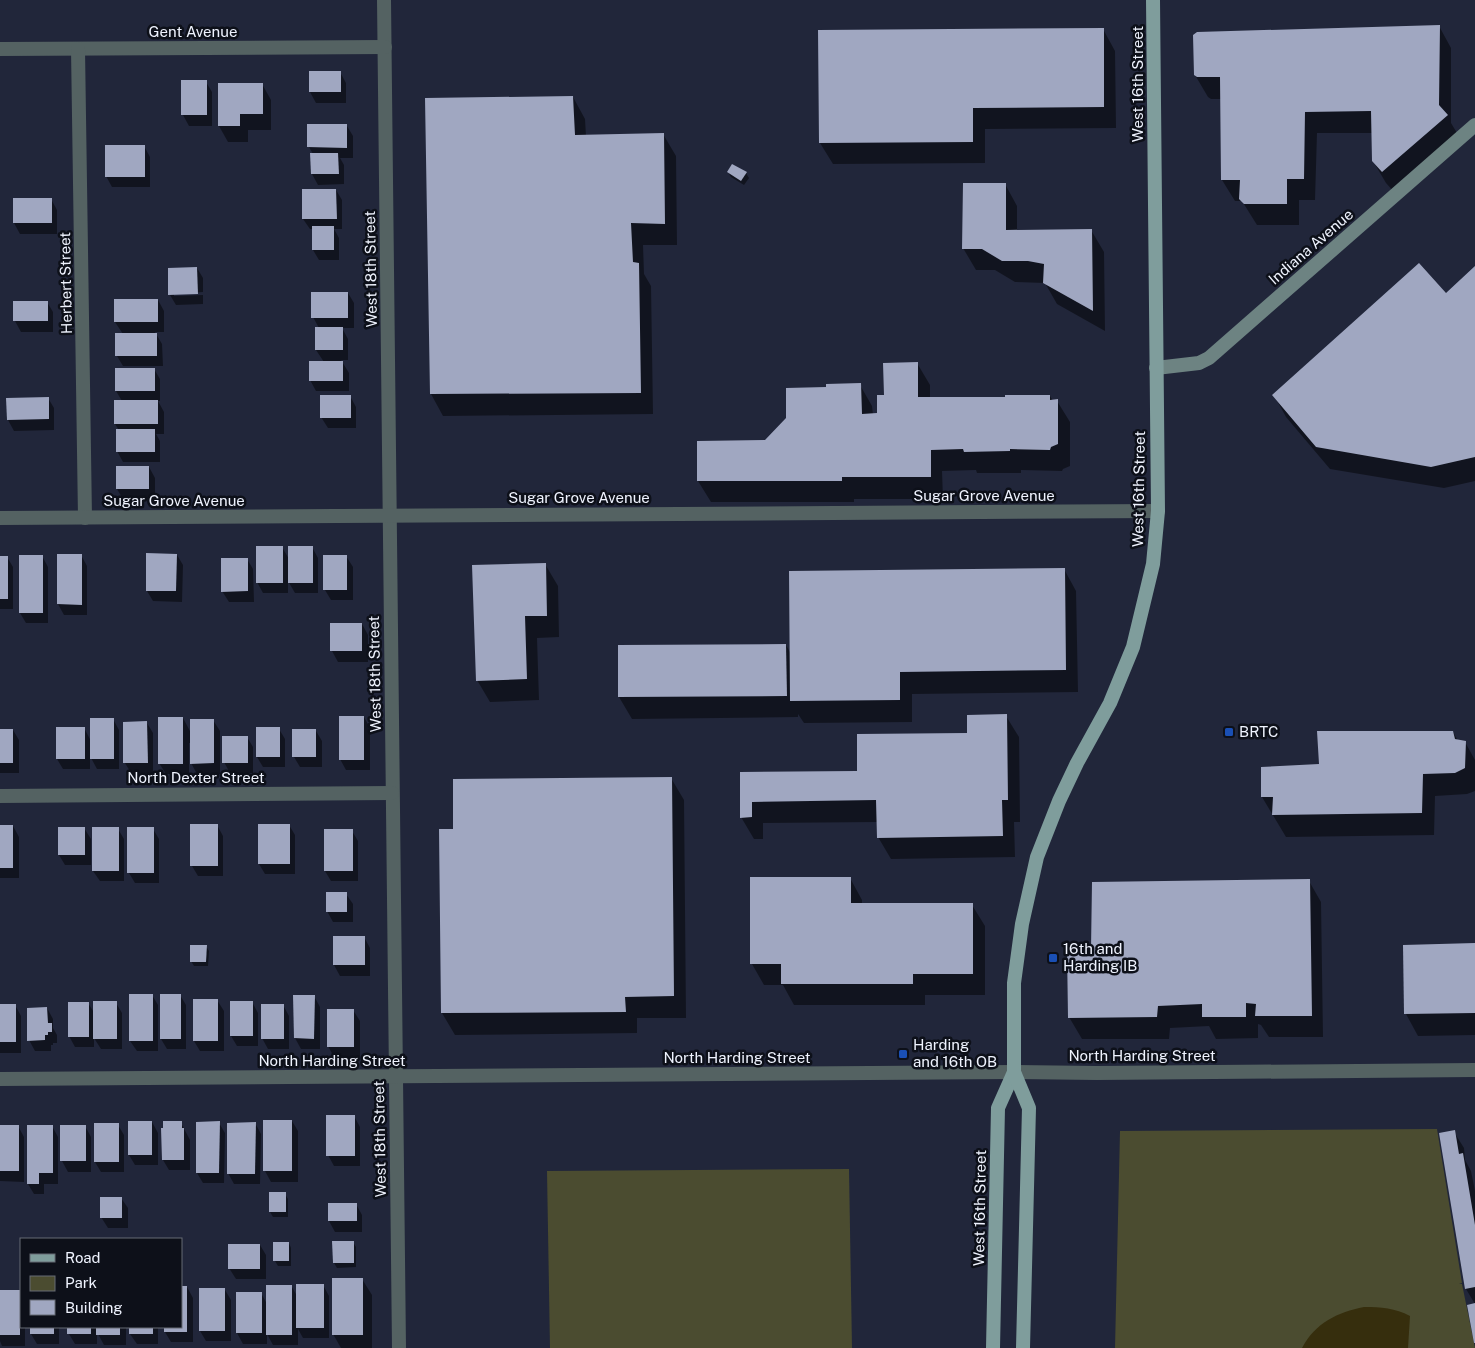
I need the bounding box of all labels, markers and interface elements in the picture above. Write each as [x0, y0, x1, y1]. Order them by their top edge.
street label: Gent Avenue [149, 23, 237, 40]
street label: West 16th Street [1129, 26, 1146, 142]
street label: Indiana Avenue [1265, 205, 1356, 288]
street label: West 18th Street [361, 210, 380, 328]
street label: Herbert Street [56, 232, 75, 334]
street label: West 16th Street [1129, 431, 1148, 547]
street label: Sugar Grove Avenue [913, 487, 1055, 504]
street label: Sugar Grove Avenue [508, 489, 650, 506]
street label: Sugar Grove Avenue [103, 492, 245, 509]
street label: West 18th Street [365, 615, 384, 733]
place label: BRTC [1239, 723, 1278, 740]
marker: BRTC [1223, 726, 1235, 738]
street label: North Dexter Street [127, 769, 265, 786]
place label: 16th and Harding IB [1063, 940, 1137, 974]
marker: 16th and Harding IB [1047, 952, 1059, 964]
place label: Harding and 16th OB [913, 1036, 997, 1070]
street label: North Harding Street [1068, 1047, 1216, 1064]
marker: Harding and 16th OB [897, 1048, 909, 1060]
street label: North Harding Street [663, 1049, 811, 1066]
street label: North Harding Street [258, 1052, 406, 1069]
street label: West 18th Street [370, 1080, 389, 1198]
street label: West 16th Street [970, 1150, 989, 1266]
legend [20, 1238, 182, 1328]
text: Road [65, 1249, 101, 1266]
text: Park [65, 1274, 97, 1291]
text: Building [65, 1299, 123, 1316]

